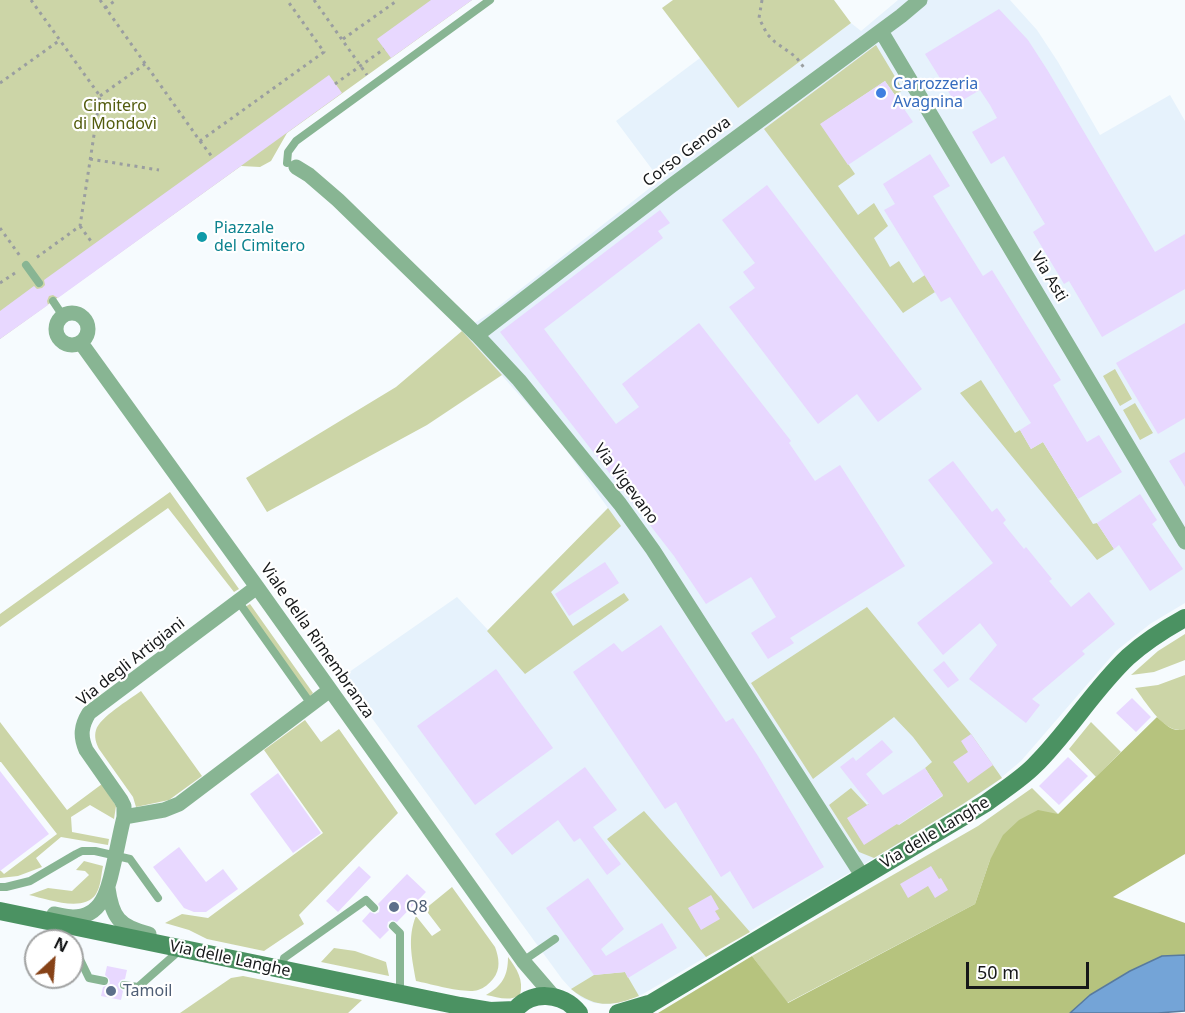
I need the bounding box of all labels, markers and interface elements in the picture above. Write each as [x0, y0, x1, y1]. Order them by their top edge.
place label: Carrozzeria Avagnina [893, 74, 978, 112]
marker: Carrozzeria Avagnina [874, 86, 888, 100]
park label: Cimitero di Mondovì [73, 96, 157, 134]
street label: Corso Genova [639, 113, 735, 191]
place label: Piazzale del Cimitero [214, 218, 305, 256]
marker: Piazzale del Cimitero [195, 230, 209, 244]
street label: Via Asti [1027, 249, 1071, 305]
street label: Via Vigevano [590, 440, 662, 528]
street label: Viale della Rimembranza [256, 560, 378, 722]
street label: Via degli Artigiani [73, 614, 189, 710]
street label: Via delle Langhe [877, 793, 993, 873]
place label: Q8 [406, 897, 428, 917]
marker: Q8 [387, 900, 401, 914]
north arrow [24, 929, 84, 989]
text: N [50, 932, 72, 957]
street label: Via delle Langhe [168, 937, 292, 981]
scale bar [969, 950, 1092, 988]
text: 50 m [977, 960, 1019, 984]
place label: Tamoil [123, 981, 172, 1001]
marker: Tamoil [104, 984, 118, 998]

